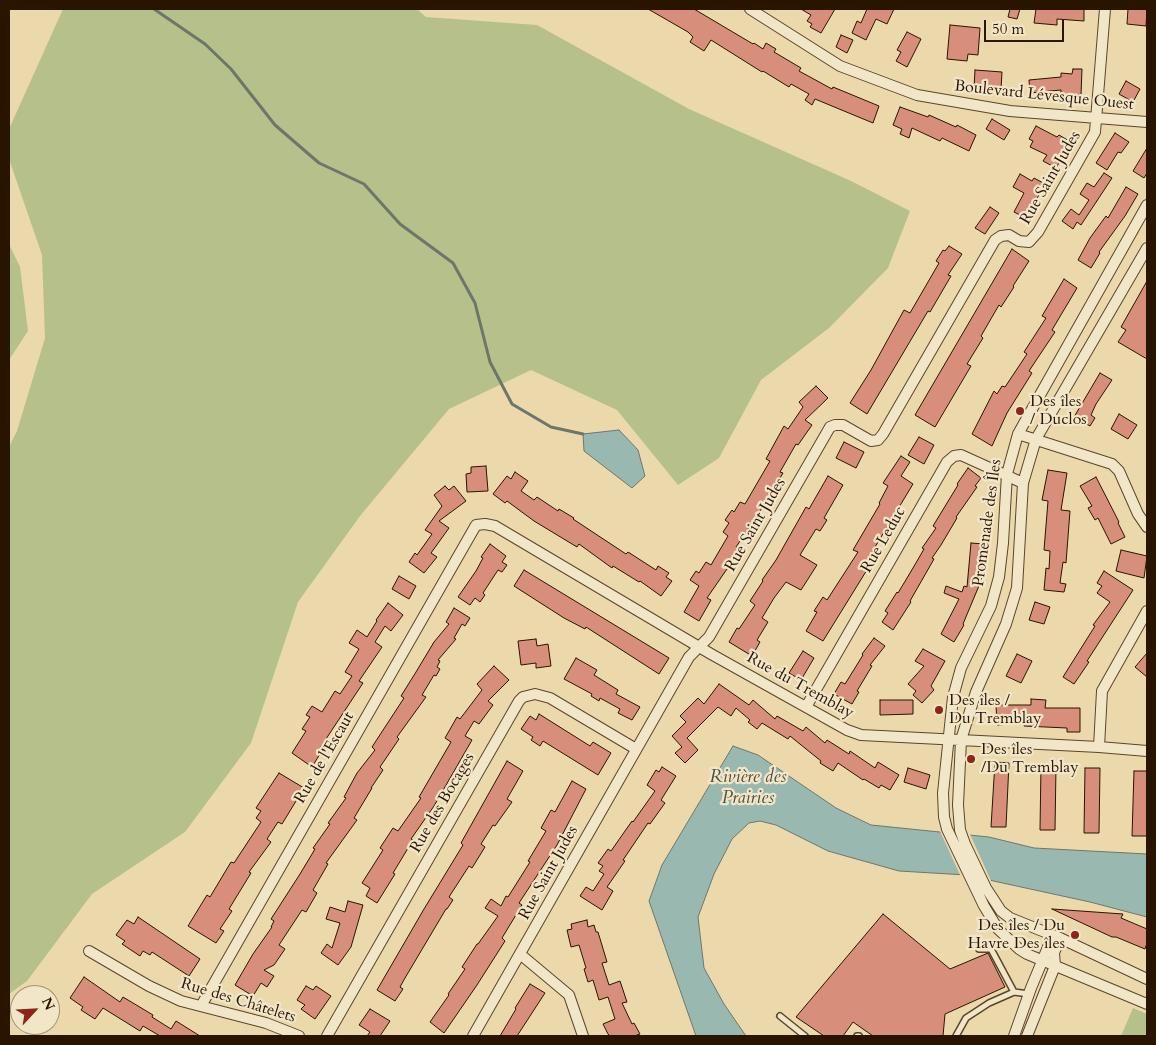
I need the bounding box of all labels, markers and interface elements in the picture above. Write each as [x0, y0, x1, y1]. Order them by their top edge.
scale bar [986, 10, 1066, 42]
text: 50 m [992, 19, 1024, 39]
street label: Boulevard Lévesque Ouest [953, 77, 1135, 115]
street label: Rue Saint Judes [1017, 128, 1085, 228]
place label: Des îles / Duclos [1030, 392, 1087, 430]
marker: Des îles / Duclos [1014, 405, 1026, 417]
street label: Promenade des Îles [970, 458, 1006, 588]
street label: Rue Saint Judes [722, 475, 790, 575]
street label: Rue Leduc [857, 504, 911, 576]
street label: Rue du Tremblay [743, 649, 857, 723]
place label: Des îles / Du Tremblay [949, 691, 1041, 729]
marker: Des îles / Du Tremblay [933, 704, 945, 716]
street label: Rue de l'Escaut [291, 709, 359, 807]
place label: Des îles /Du Tremblay [981, 740, 1079, 778]
street label: Rue des Bocages [407, 750, 479, 856]
marker: Des îles /Du Tremblay [965, 753, 977, 765]
water label: Rivière des Prairies [709, 767, 787, 810]
street label: Rue Saint Judes [515, 823, 583, 923]
place label: Des îles / Du Havre Des îles [968, 916, 1065, 954]
marker: Des îles / Du Havre Des îles [1069, 929, 1081, 941]
street label: Rue des Châtelets [178, 974, 298, 1028]
north arrow [10, 985, 60, 1035]
text: N [37, 994, 59, 1013]

